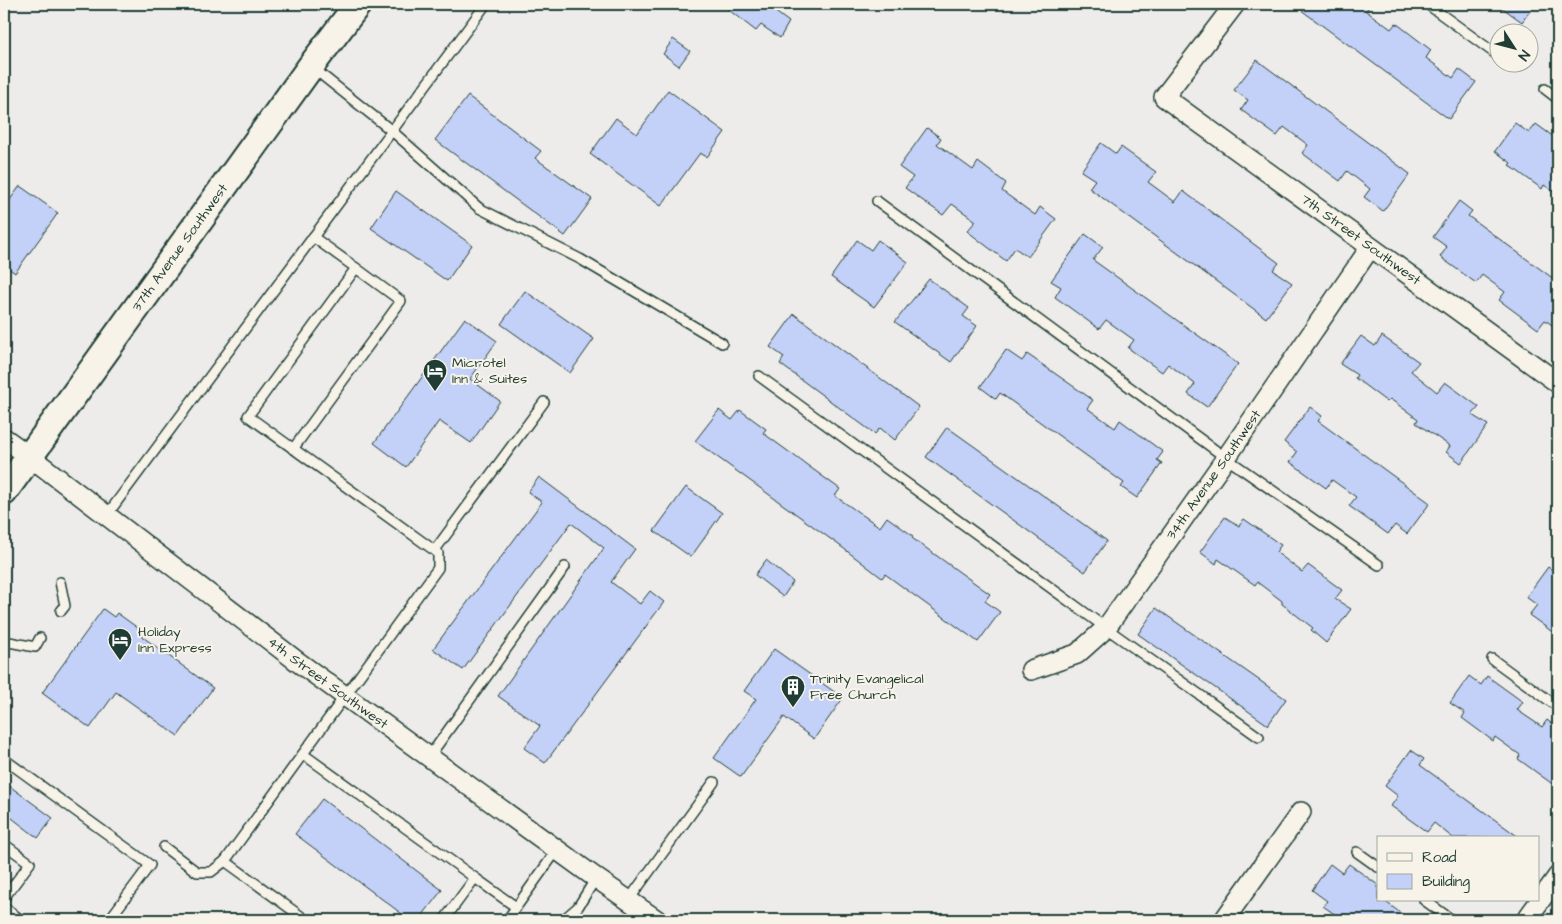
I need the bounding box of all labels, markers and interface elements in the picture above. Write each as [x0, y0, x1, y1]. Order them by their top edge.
north arrow [1490, 22, 1540, 72]
text: N [1513, 46, 1534, 65]
street label: 37th Avenue Southwest [127, 180, 233, 316]
street label: 7th Street Southwest [1297, 189, 1425, 290]
place label: Microtel Inn & Suites [452, 353, 527, 389]
hotel icon: Microtel Inn & Suites [422, 358, 448, 392]
street label: 34th Avenue Southwest [1161, 406, 1266, 544]
place label: Holiday Inn Express [138, 622, 212, 658]
hotel icon: Holiday Inn Express [107, 627, 133, 661]
street label: 4th Street Southwest [263, 632, 392, 734]
place label: Trinity Evangelical Free Church [810, 669, 924, 705]
building icon: Trinity Evangelical Free Church [780, 674, 806, 708]
legend [1377, 836, 1540, 902]
text: Road [1422, 847, 1457, 868]
text: Building [1422, 871, 1470, 893]

